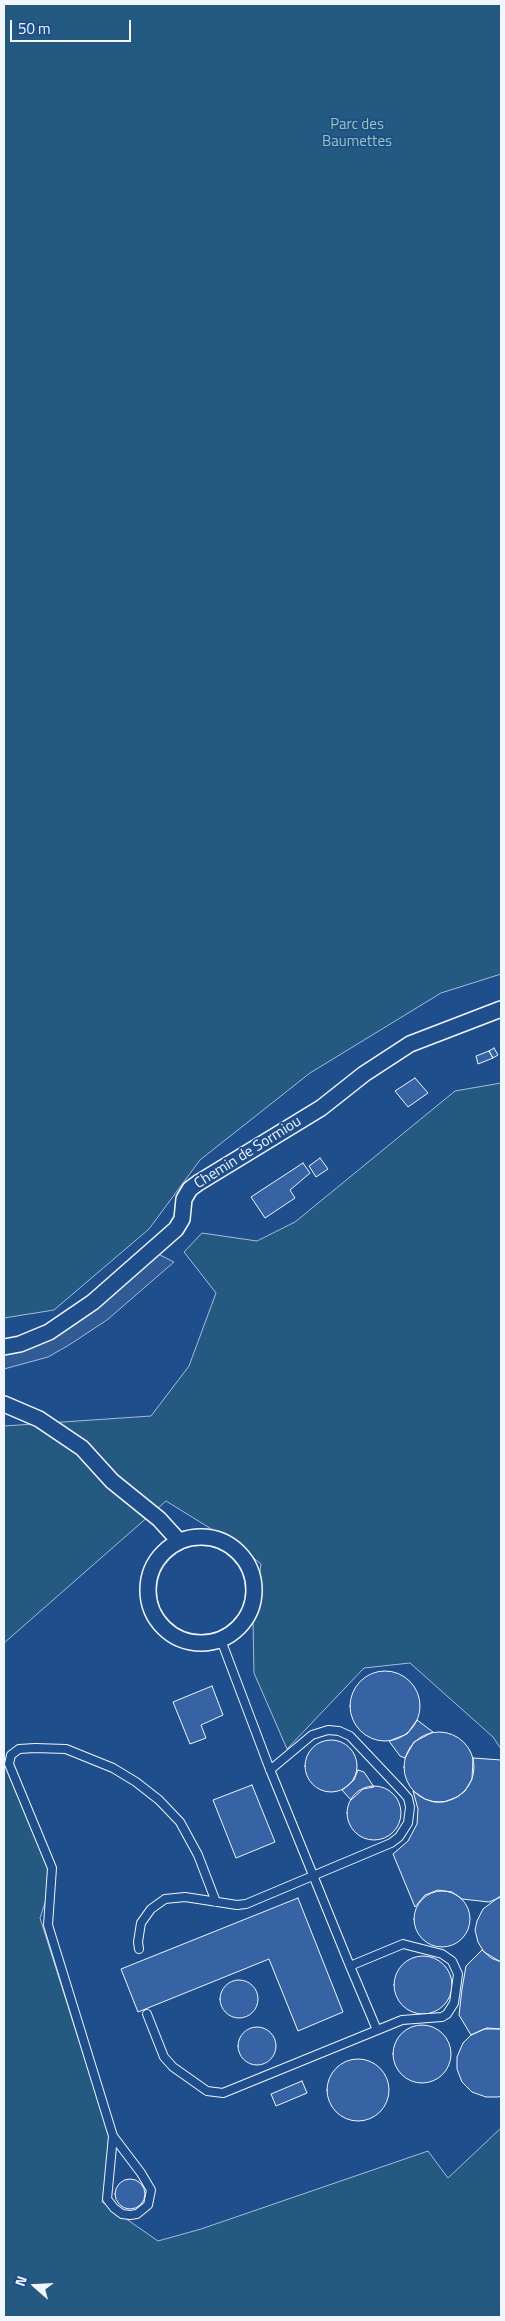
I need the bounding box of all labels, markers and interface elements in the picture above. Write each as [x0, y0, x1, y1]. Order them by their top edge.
scale bar [12, 10, 134, 42]
text: 50 m [18, 17, 51, 40]
park label: Parc des Baumettes [322, 116, 392, 151]
street label: Chemin de Sormiou [191, 1113, 305, 1193]
north arrow [10, 2261, 60, 2311]
text: N [9, 2273, 32, 2289]

